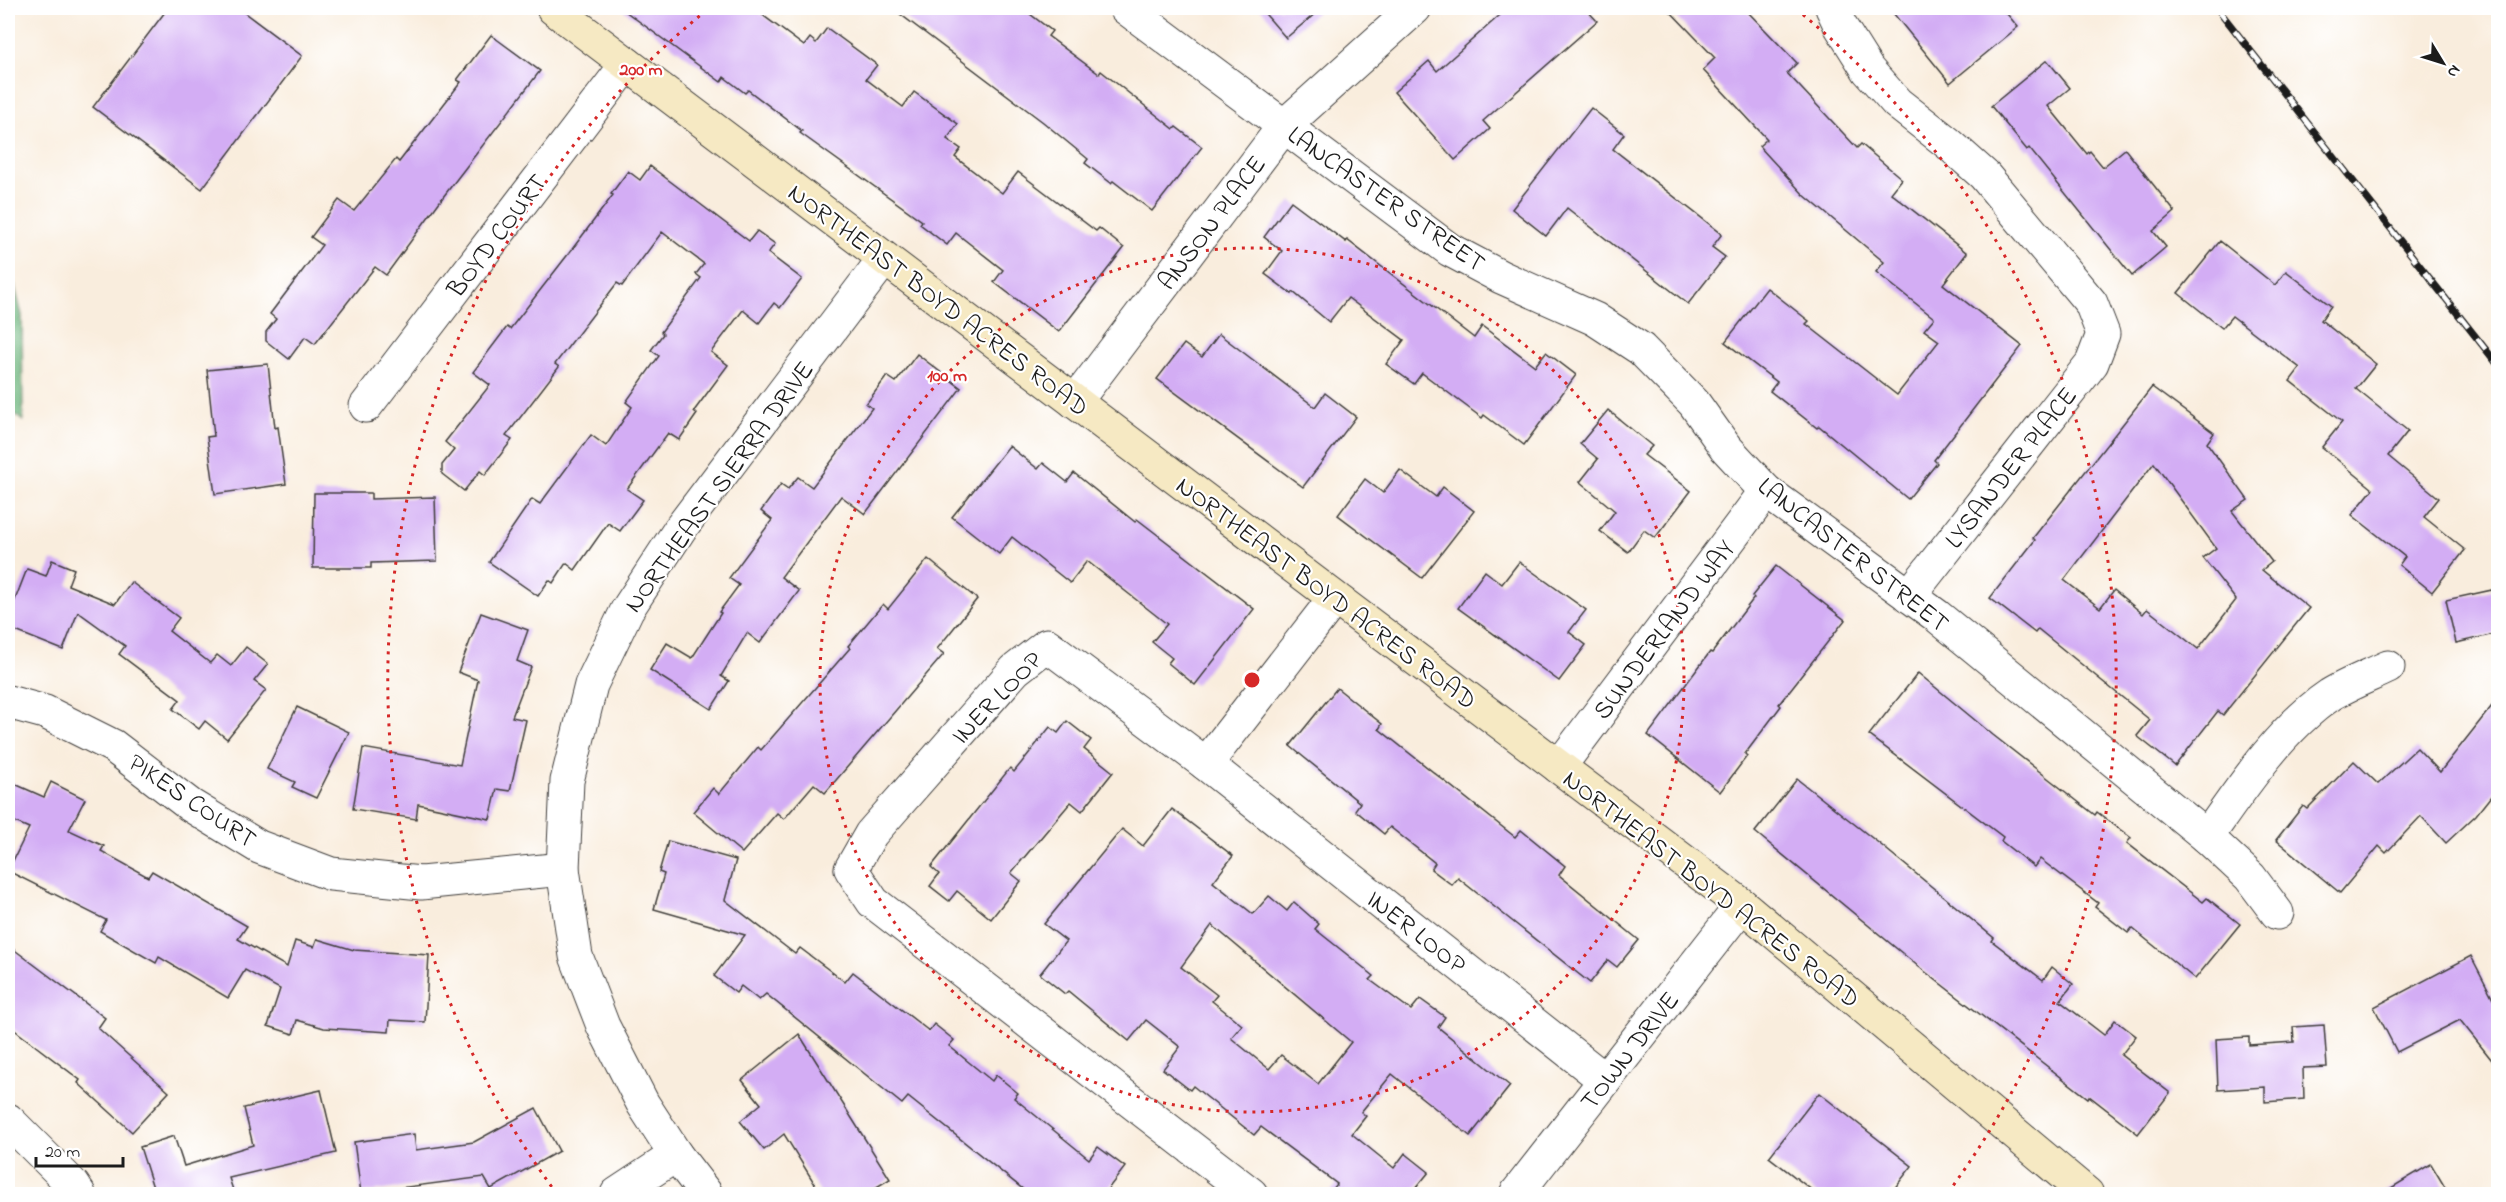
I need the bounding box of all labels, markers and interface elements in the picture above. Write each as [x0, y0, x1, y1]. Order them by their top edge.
north arrow [2413, 33, 2473, 93]
text: 200 m [619, 58, 663, 84]
text: N [2440, 59, 2466, 83]
street label: LANCASTER STREET [1279, 118, 1492, 283]
street label: ANSON PLACE [1150, 148, 1277, 299]
street label: BOYD COURT [439, 167, 558, 308]
street label: NORTHEAST BOYD ACRES ROAD [779, 175, 1096, 427]
street label: NORTHEAST SIERRA DRIVE [616, 354, 825, 622]
text: 100 m [927, 364, 967, 390]
street label: LYSANDER PLACE [1937, 380, 2088, 558]
street label: NORTHEAST BOYD ACRES ROAD [1167, 468, 1484, 720]
street label: LANCASTER STREET [1748, 469, 1956, 643]
street label: SUNDERLAND WAY [1585, 533, 1746, 729]
street label: INER LOOP [944, 643, 1053, 755]
centre of rings [1242, 670, 1262, 690]
street label: PIKES COURT [120, 746, 263, 860]
street label: NORTHEAST BOYD ACRES ROAD [1553, 762, 1867, 1019]
street label: INER LOOP [1357, 882, 1474, 985]
street label: TOWN DRIVE [1573, 984, 1690, 1120]
scale bar [36, 1130, 123, 1168]
text: 20 m [45, 1140, 80, 1166]

